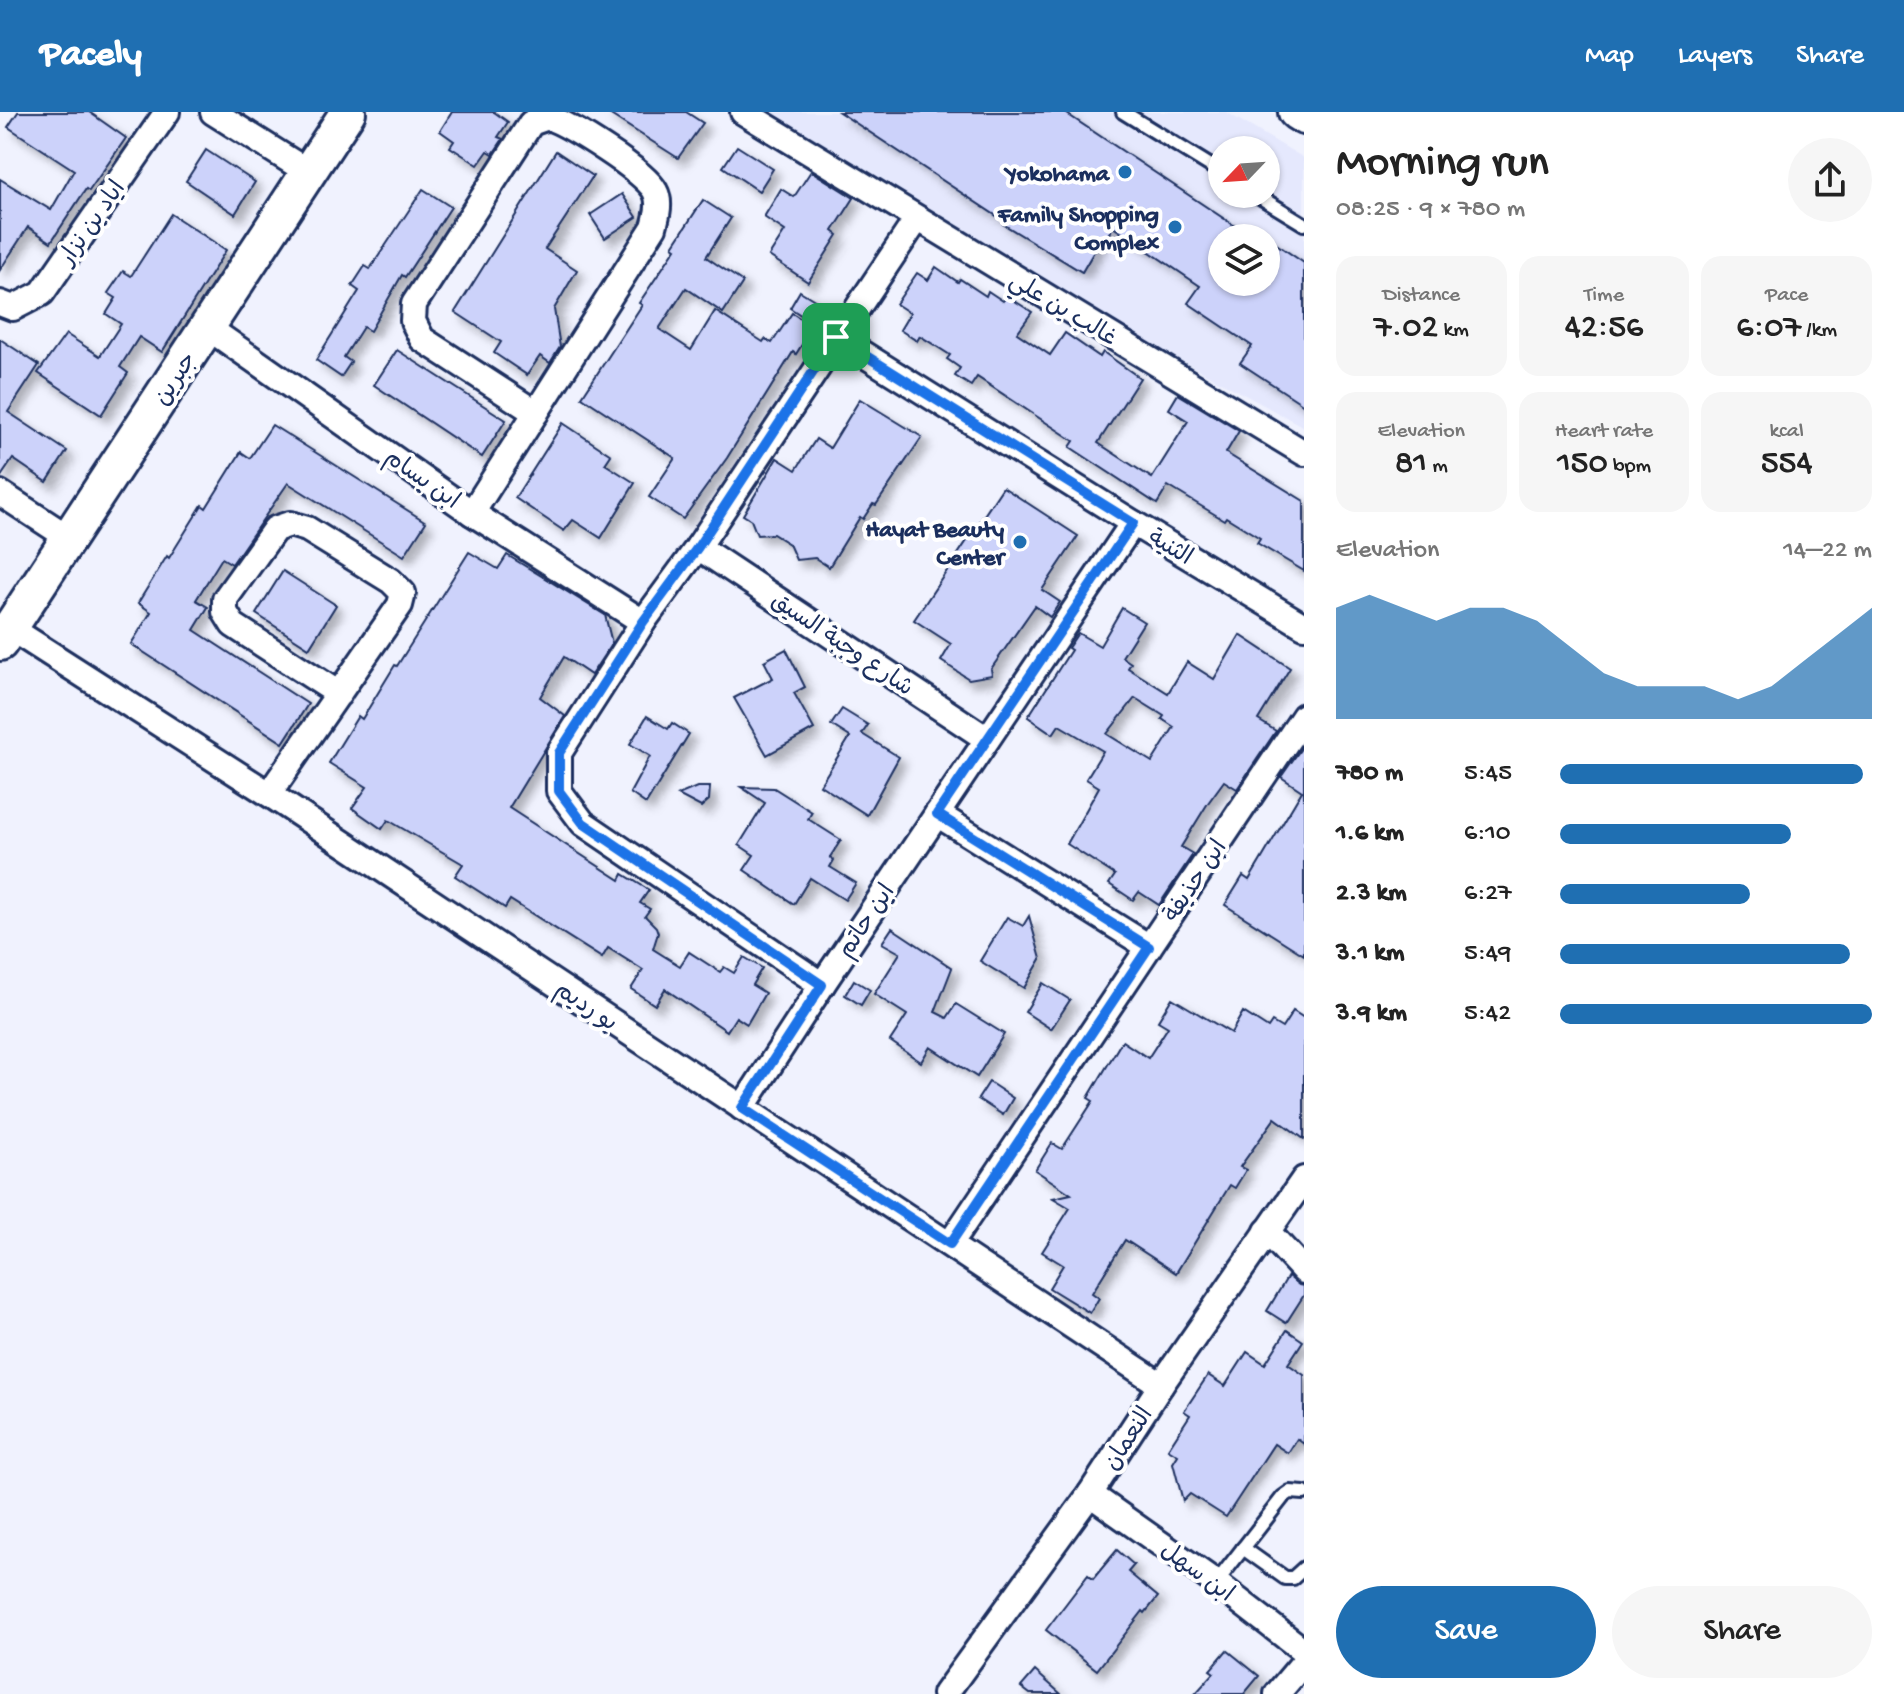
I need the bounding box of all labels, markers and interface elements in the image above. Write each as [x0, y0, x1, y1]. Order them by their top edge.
text: Pacely [40, 34, 142, 78]
text: Map [1585, 40, 1634, 73]
text: Layers [1678, 40, 1752, 73]
text: Share [1796, 40, 1864, 73]
north arrow [1208, 136, 1280, 208]
map controls [1208, 136, 1280, 296]
button: share [1788, 138, 1872, 222]
text: Morning run [1336, 139, 1549, 191]
place label: Yokohama [1003, 161, 1111, 190]
marker: Yokohama [1116, 163, 1134, 181]
street label: اياد بن نزار [53, 176, 134, 274]
text: 08:25 · 9 × 780 m [1336, 195, 1525, 226]
place label: Family Shopping Complex [997, 202, 1159, 259]
marker: Family Shopping Complex [1166, 218, 1184, 236]
button: layers [1208, 224, 1280, 296]
street label: غالب بن علي [1002, 268, 1121, 357]
text: Distance [1382, 283, 1460, 309]
text: Time [1584, 283, 1624, 309]
text: Pace [1765, 283, 1808, 309]
pin [802, 303, 870, 371]
text: 7.02 [1374, 309, 1438, 349]
text: 42:56 [1565, 309, 1643, 349]
text: 6:07 [1736, 309, 1801, 349]
icon: arrive [814, 315, 858, 359]
text: km [1438, 318, 1469, 344]
text: /km [1801, 318, 1837, 344]
street label: جبرين [149, 348, 205, 412]
text: Elevation [1378, 419, 1465, 445]
text: Heart rate [1555, 419, 1653, 445]
text: kcal [1769, 419, 1804, 445]
street label: ابن بسام [378, 444, 464, 517]
text: 81 [1395, 445, 1427, 485]
text: 150 [1557, 445, 1608, 485]
text: 554 [1761, 445, 1813, 485]
text: m [1427, 454, 1448, 480]
text: bpm [1608, 454, 1651, 480]
place label: Hayat Beauty Center [866, 517, 1006, 574]
street label: الثنية [1142, 524, 1197, 574]
marker: Hayat Beauty Center [1011, 533, 1029, 551]
text: Elevation [1336, 536, 1439, 567]
text: 14–22 m [1783, 536, 1872, 567]
street label: شارع وجبة السيق [764, 588, 918, 704]
text: 780 m [1336, 759, 1403, 790]
text: 5:45 [1464, 759, 1512, 790]
text: 1.6 km [1336, 819, 1404, 850]
text: 6:10 [1464, 819, 1511, 850]
street label: ابن حذيفة [1159, 835, 1235, 929]
text: 2.3 km [1336, 879, 1407, 910]
text: 6:27 [1464, 879, 1512, 910]
street label: ابن حاتم [833, 880, 903, 964]
text: 3.1 km [1336, 939, 1404, 970]
text: 5:49 [1464, 939, 1511, 970]
street label: بو رديم [548, 976, 622, 1039]
text: 3.9 km [1336, 999, 1407, 1030]
text: 5:42 [1464, 999, 1511, 1030]
street label: النعمان [1099, 1403, 1161, 1477]
street label: ابن سهل [1154, 1537, 1238, 1610]
button: Save [1336, 1586, 1596, 1678]
button: Share [1612, 1586, 1872, 1678]

